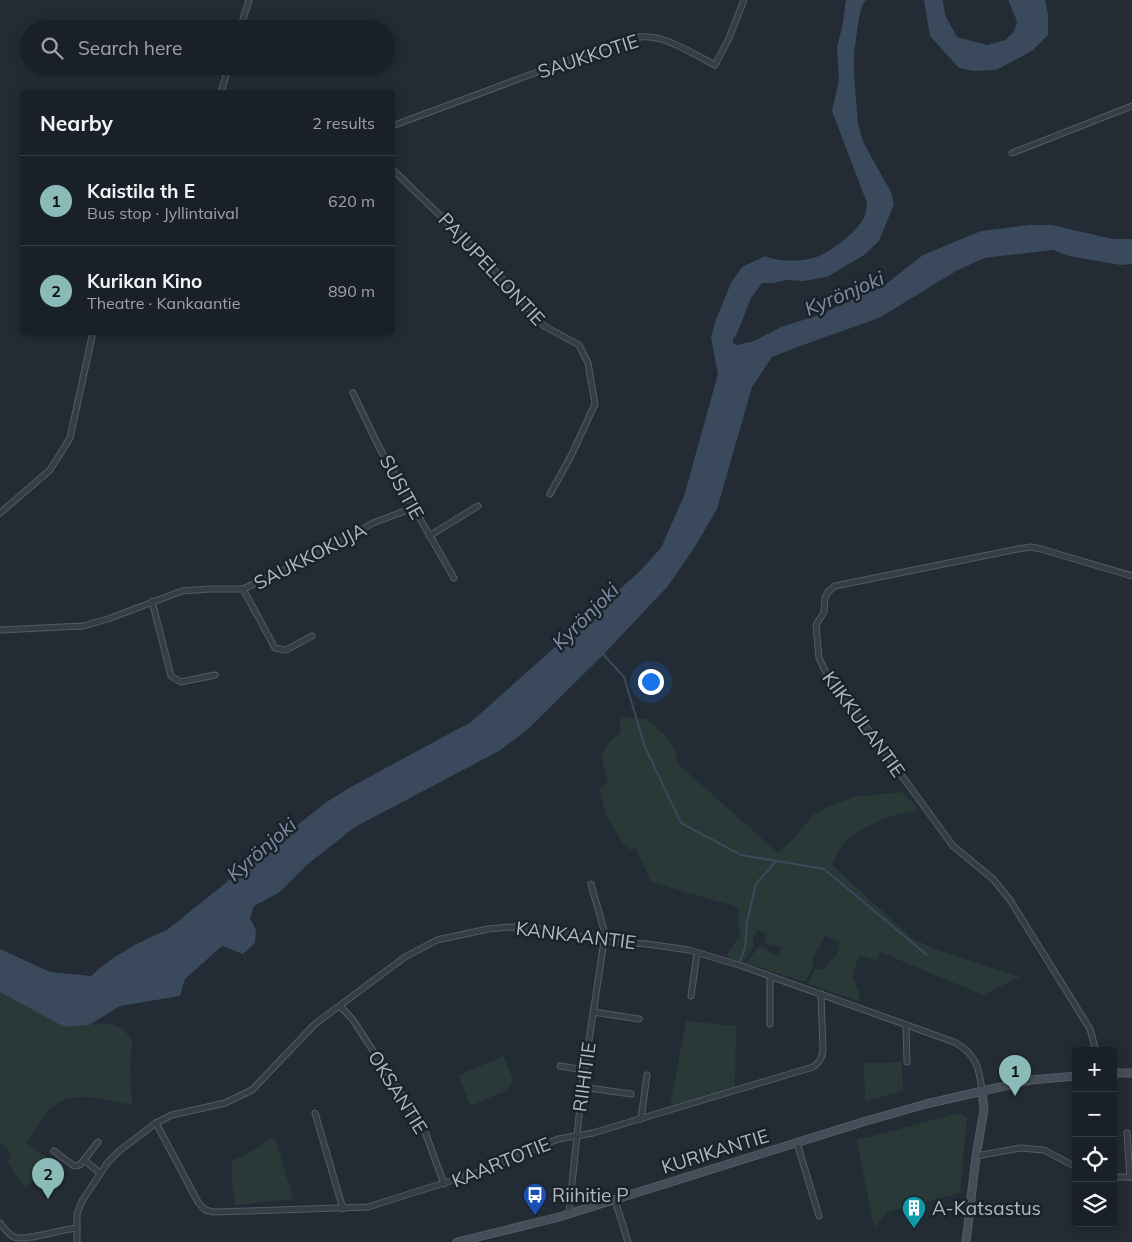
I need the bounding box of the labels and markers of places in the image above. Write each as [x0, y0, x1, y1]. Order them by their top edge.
pin: 1 [999, 1055, 1031, 1096]
pin: 2 [32, 1158, 64, 1199]
bus stop icon: Riihitie P [522, 1182, 548, 1216]
place label: Riihitie P [552, 1183, 629, 1207]
building icon: A-Katsastus [901, 1195, 927, 1229]
place label: A-Katsastus [932, 1196, 1041, 1220]

